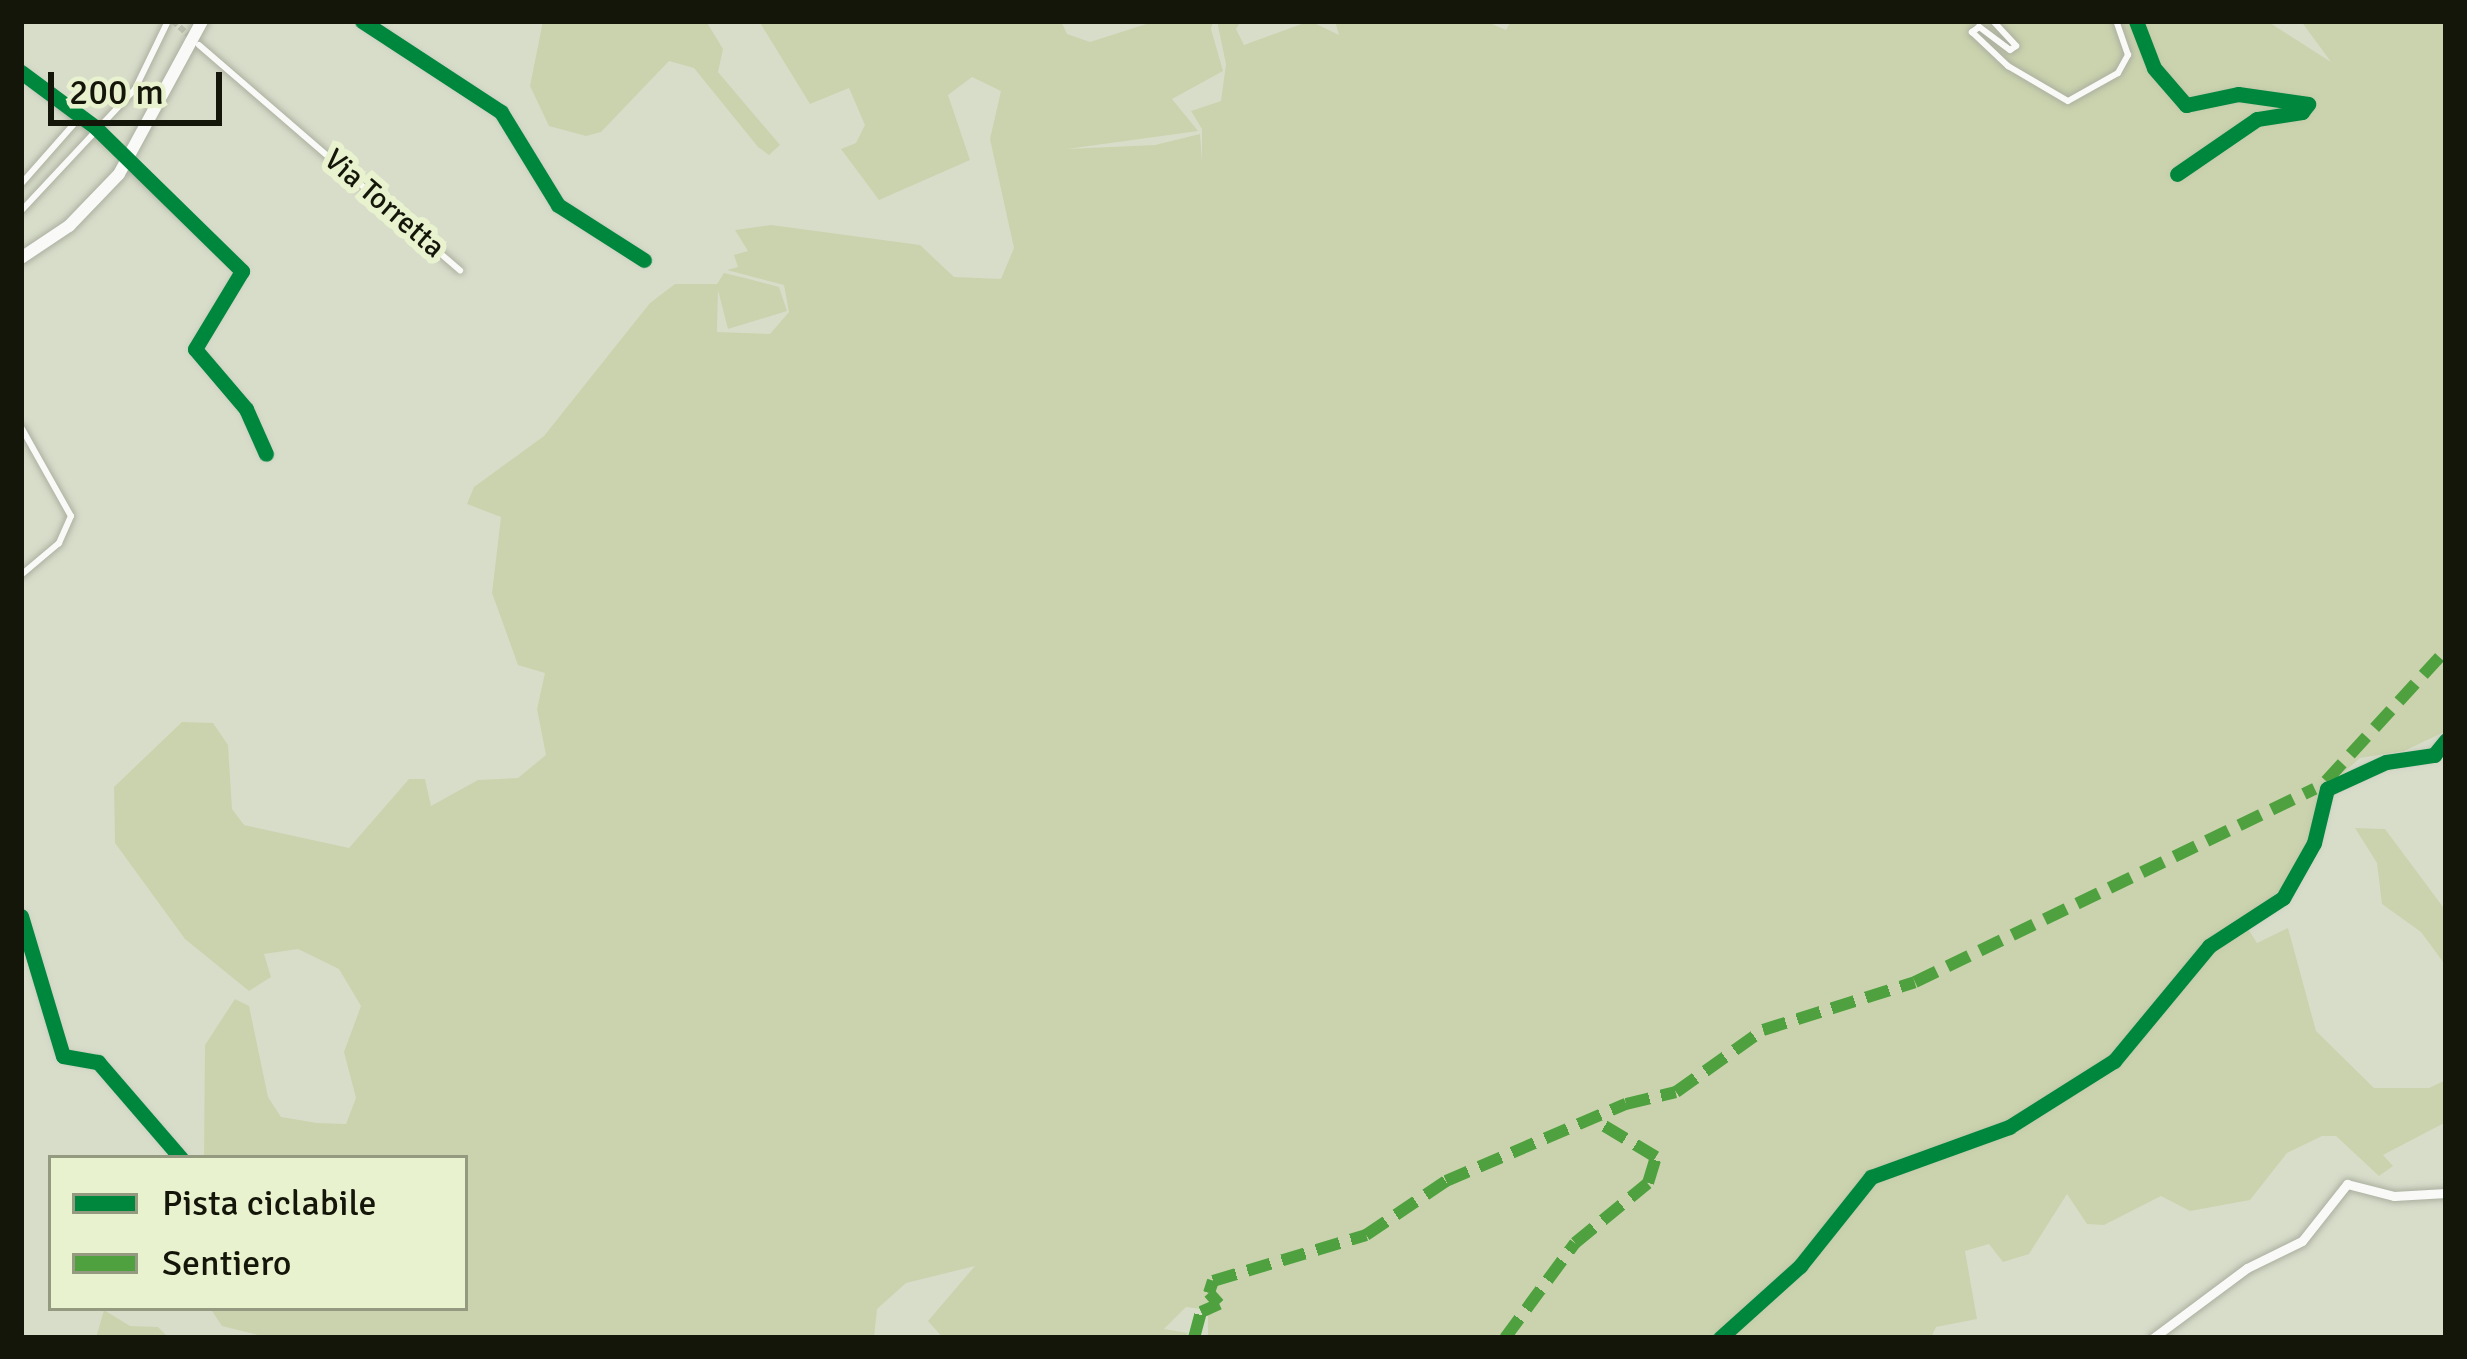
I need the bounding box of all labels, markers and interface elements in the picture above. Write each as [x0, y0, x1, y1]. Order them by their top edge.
scale bar [54, 48, 228, 122]
text: 200 m [69, 70, 164, 115]
street label: Via Torretta [316, 142, 452, 266]
legend [48, 1155, 468, 1311]
text: Pista ciclabile [162, 1181, 377, 1226]
text: Sentiero [162, 1241, 292, 1286]

